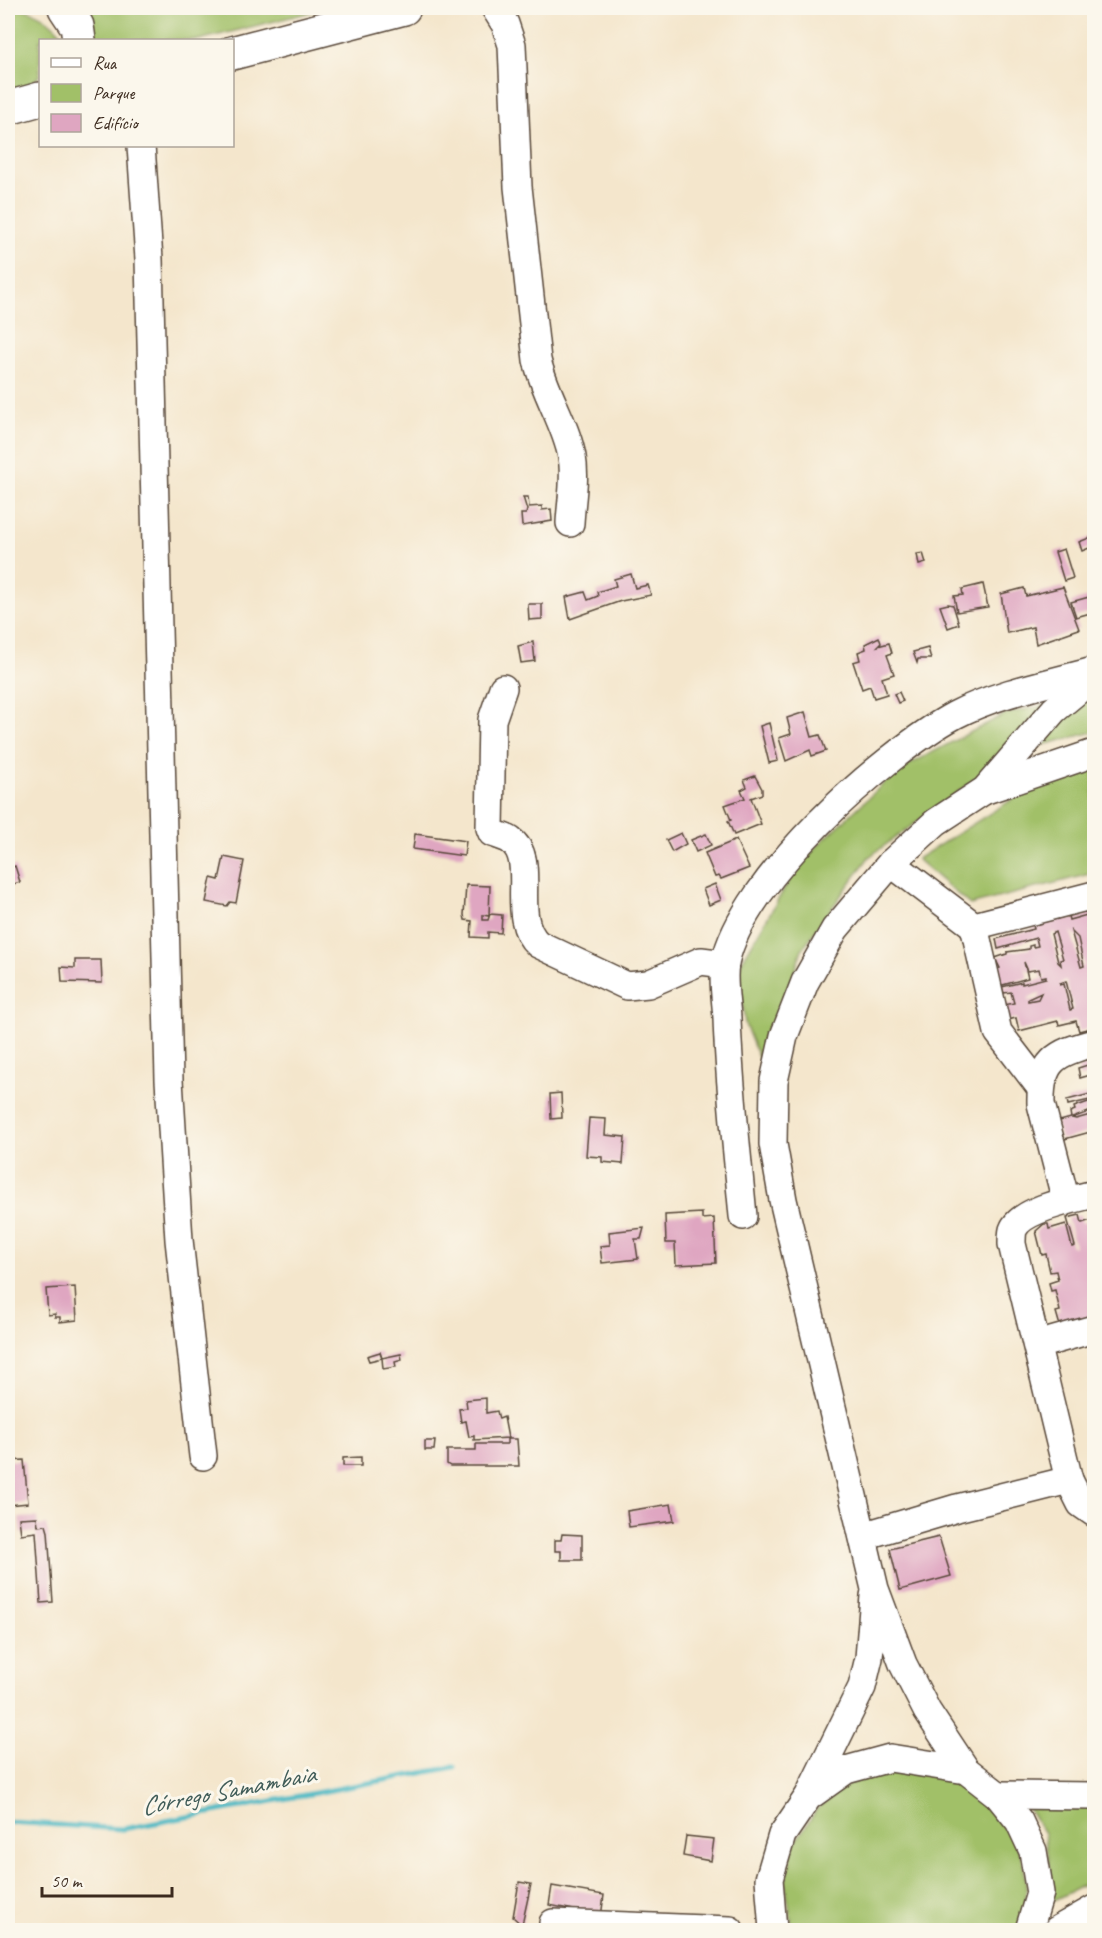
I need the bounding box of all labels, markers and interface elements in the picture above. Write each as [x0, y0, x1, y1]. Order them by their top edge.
legend [39, 39, 234, 147]
text: Rua [93, 52, 118, 74]
text: Parque [93, 82, 135, 104]
text: Edifício [93, 112, 139, 134]
water label: Córrego Samambaia [138, 1756, 320, 1823]
scale bar [42, 1860, 172, 1898]
text: 50 m [51, 1870, 84, 1892]

